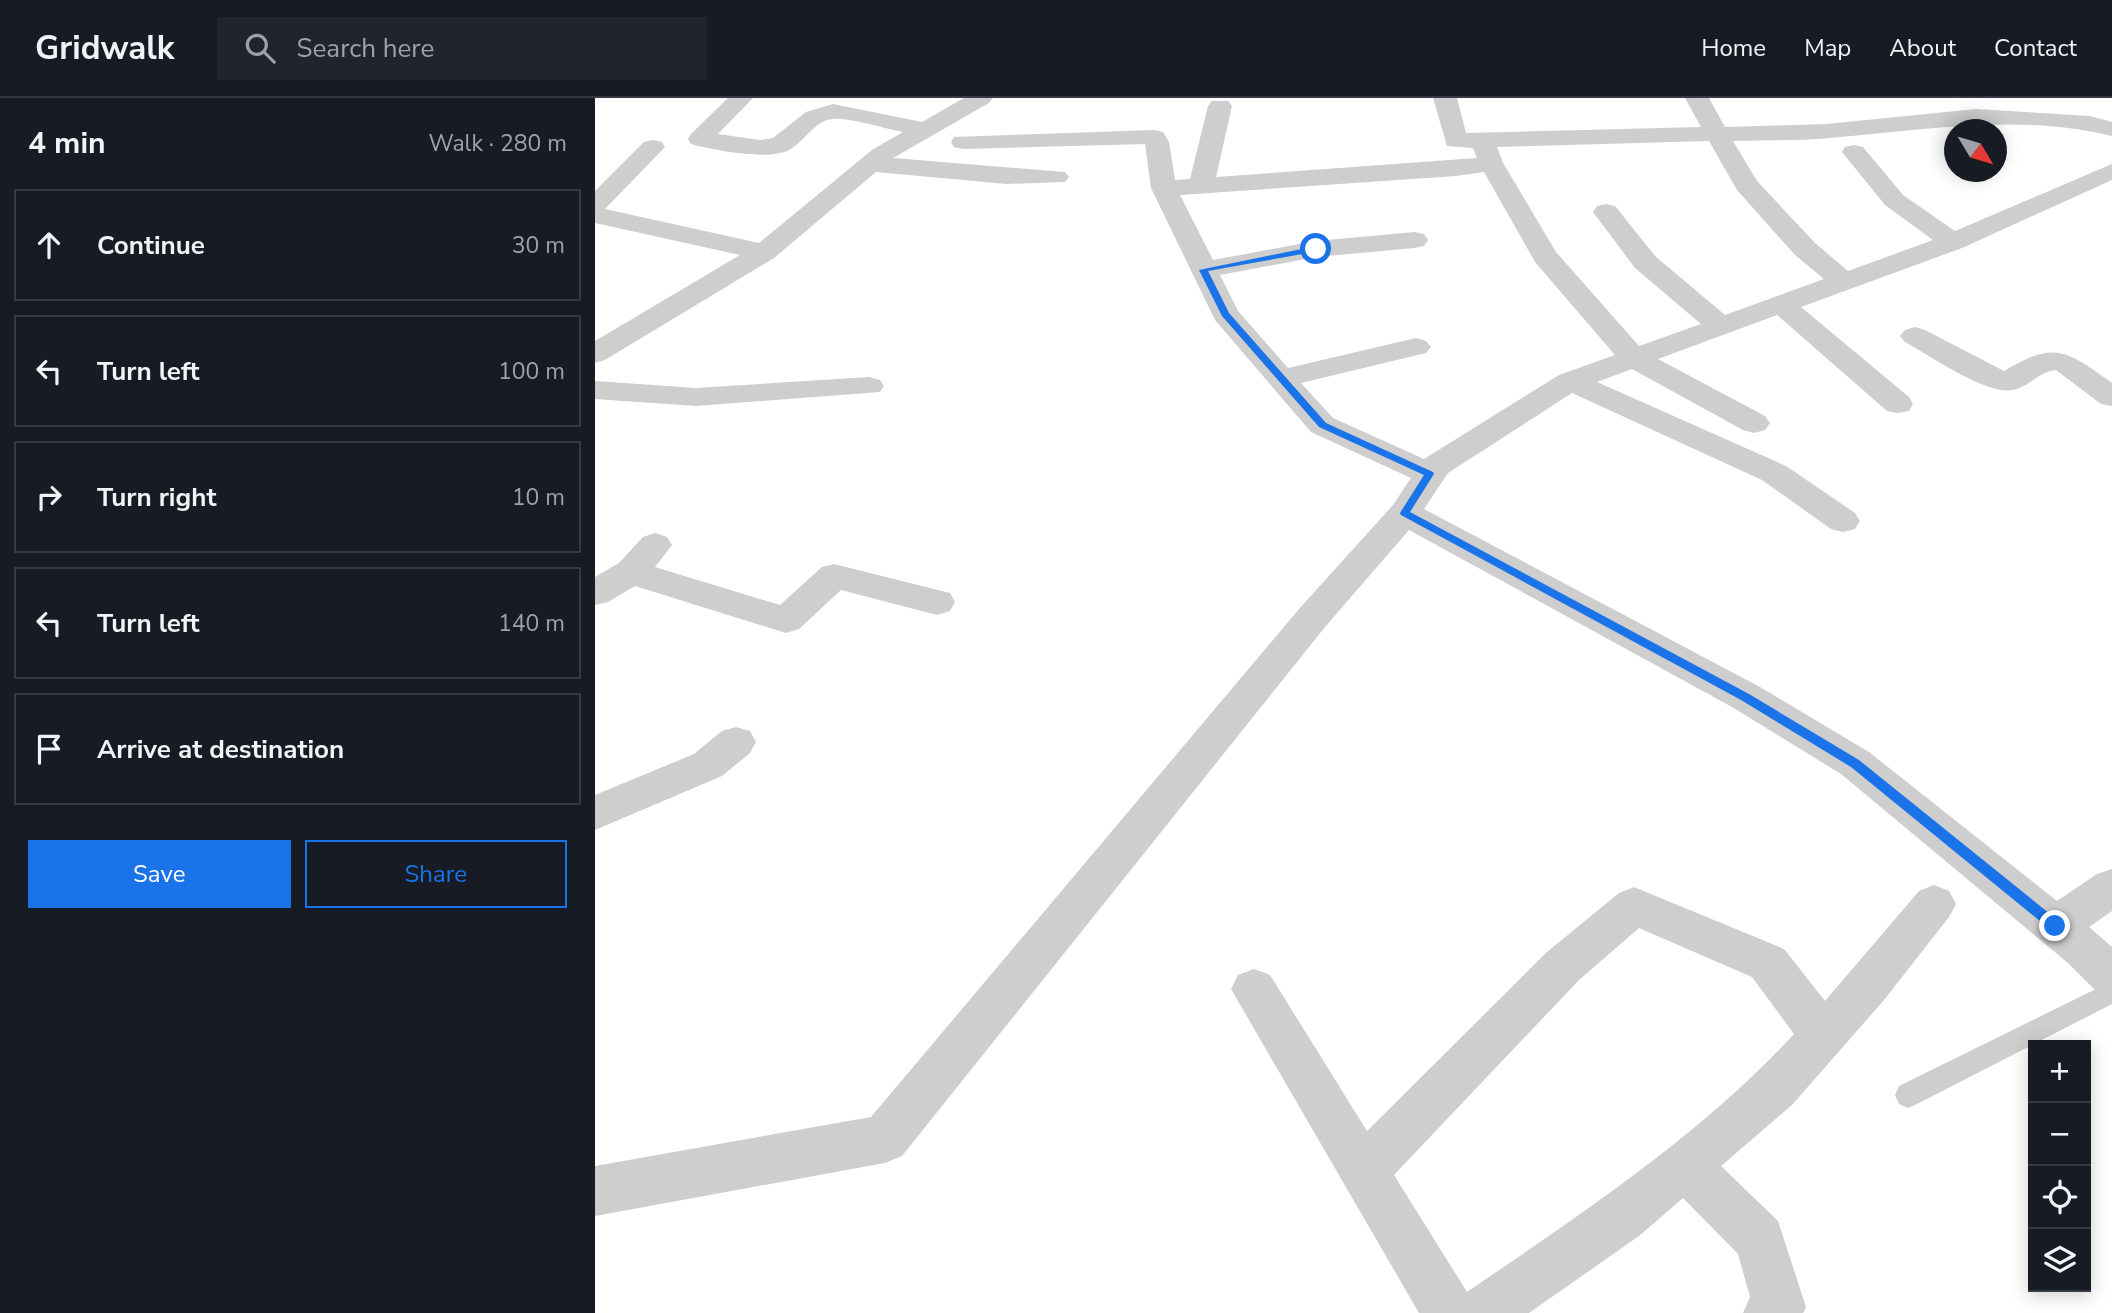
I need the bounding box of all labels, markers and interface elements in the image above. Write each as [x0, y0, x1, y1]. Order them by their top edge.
search box [217, 17, 707, 80]
text: Gridwalk [35, 26, 175, 71]
icon: search [241, 29, 279, 67]
text: Search here [297, 31, 434, 66]
text: Home [1701, 32, 1766, 64]
text: Map [1804, 32, 1851, 64]
text: About [1889, 32, 1956, 64]
text: Contact [1994, 32, 2077, 64]
north arrow [1944, 119, 2007, 182]
text: 4 min [28, 123, 106, 164]
text: Walk · 280 m [428, 128, 567, 159]
icon: ahead [30, 226, 68, 264]
text: Continue [97, 228, 205, 263]
text: 30 m [512, 230, 565, 261]
route start [1300, 233, 1331, 264]
icon: left [30, 352, 68, 390]
text: Turn left [97, 354, 200, 389]
text: 100 m [498, 356, 565, 387]
icon: right [30, 478, 68, 516]
text: Turn right [97, 480, 216, 515]
text: 10 m [512, 482, 565, 513]
icon: left [30, 604, 68, 642]
text: Turn left [97, 606, 200, 641]
text: 140 m [498, 608, 565, 639]
icon: arrive [30, 730, 68, 768]
text: Arrive at destination [97, 732, 344, 767]
button: Save [28, 840, 291, 908]
button: Share [305, 840, 567, 908]
route end [2039, 910, 2070, 941]
map controls [2028, 1040, 2091, 1292]
button: + [2028, 1040, 2091, 1103]
button: − [2028, 1103, 2091, 1166]
button: locate [2028, 1166, 2091, 1229]
button: layers [2028, 1229, 2091, 1292]

